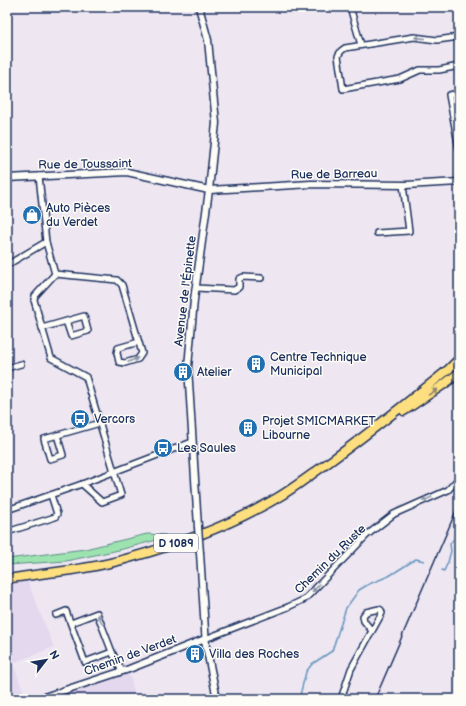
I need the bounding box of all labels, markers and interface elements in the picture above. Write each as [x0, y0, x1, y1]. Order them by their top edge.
one-way arrow [414, 35, 426, 41]
street label: Rue de Toussaint [38, 156, 132, 173]
street label: Rue de Barreau [290, 166, 378, 183]
place label: Auto Pièces du Verdet [46, 201, 110, 230]
shop icon: Auto Pièces du Verdet [21, 204, 43, 226]
street label: Avenue de l'Épinette [170, 235, 200, 347]
place label: Centre Technique Municipal [270, 350, 367, 379]
building icon: Centre Technique Municipal [245, 353, 267, 375]
one-way arrow [127, 357, 139, 363]
building icon: Atelier [172, 361, 194, 383]
place label: Atelier [197, 365, 232, 380]
one-way arrow [428, 388, 438, 396]
bus stop icon: Vercors [69, 408, 91, 430]
place label: Vercors [94, 412, 135, 427]
place label: Projet SMICMARKET Libourne [262, 414, 377, 443]
building icon: Projet SMICMARKET Libourne [237, 417, 259, 439]
bus stop icon: Les Saules [152, 437, 174, 459]
place label: Les Saules [177, 441, 236, 456]
one-way arrow [421, 496, 432, 502]
street label: Chemin du Ruste [292, 522, 369, 597]
road number: D 1089 [154, 534, 198, 552]
one-way arrow [311, 583, 321, 593]
one-way arrow [96, 613, 103, 625]
street label: Chemin de Verdet [82, 632, 179, 679]
north arrow [26, 640, 66, 680]
building icon: Villa des Roches [184, 643, 206, 665]
place label: Villa des Roches [209, 647, 299, 662]
text: N [46, 648, 62, 662]

